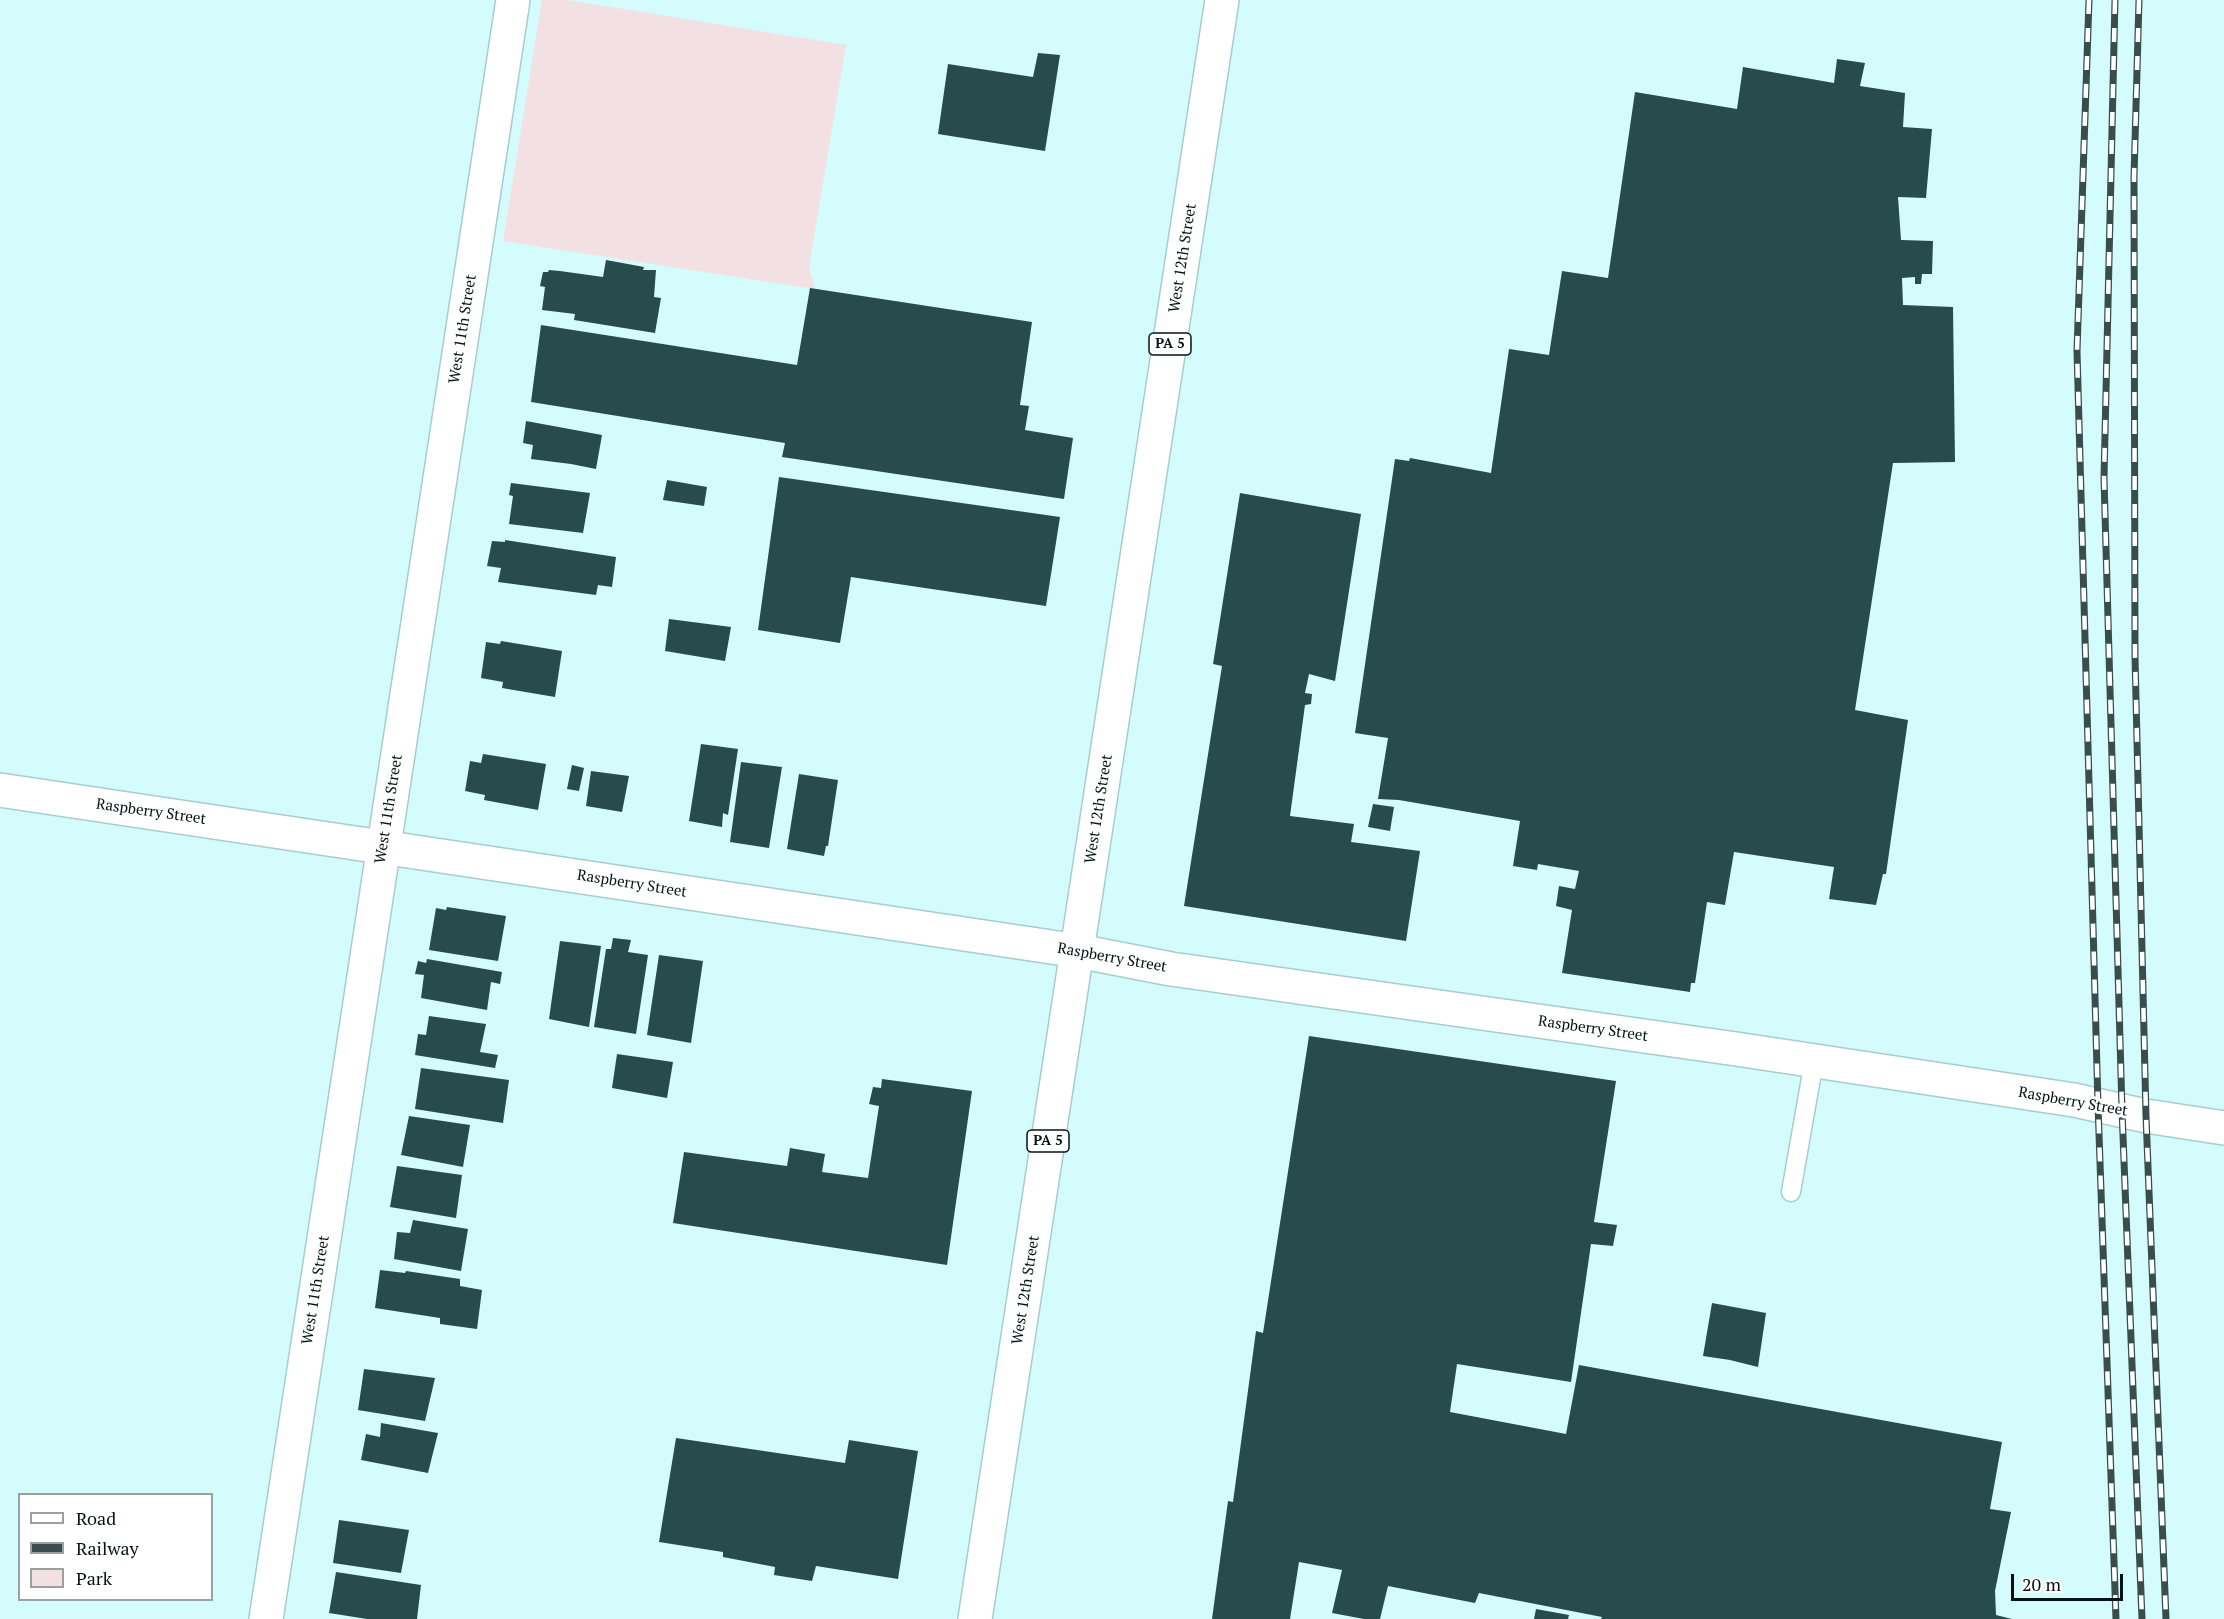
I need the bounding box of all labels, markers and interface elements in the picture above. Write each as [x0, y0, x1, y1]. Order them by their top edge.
street label: West 12th Street [1165, 202, 1201, 314]
street label: West 11th Street [445, 273, 481, 385]
road number: PA 5 [1149, 333, 1191, 355]
street label: West 11th Street [371, 753, 407, 865]
street label: West 12th Street [1081, 753, 1117, 865]
street label: Raspberry Street [95, 795, 207, 829]
street label: Raspberry Street [576, 866, 688, 902]
street label: Raspberry Street [1056, 940, 1168, 976]
street label: Raspberry Street [1537, 1012, 1649, 1046]
street label: Raspberry Street [2017, 1084, 2129, 1120]
road number: PA 5 [1027, 1130, 1069, 1152]
street label: West 11th Street [298, 1234, 334, 1346]
street label: West 12th Street [1008, 1234, 1044, 1346]
legend [18, 1493, 213, 1601]
text: Road [76, 1506, 116, 1530]
text: Railway [76, 1536, 139, 1560]
scale bar [2014, 1562, 2126, 1600]
text: Park [76, 1566, 112, 1590]
text: 20 m [2022, 1572, 2061, 1596]

